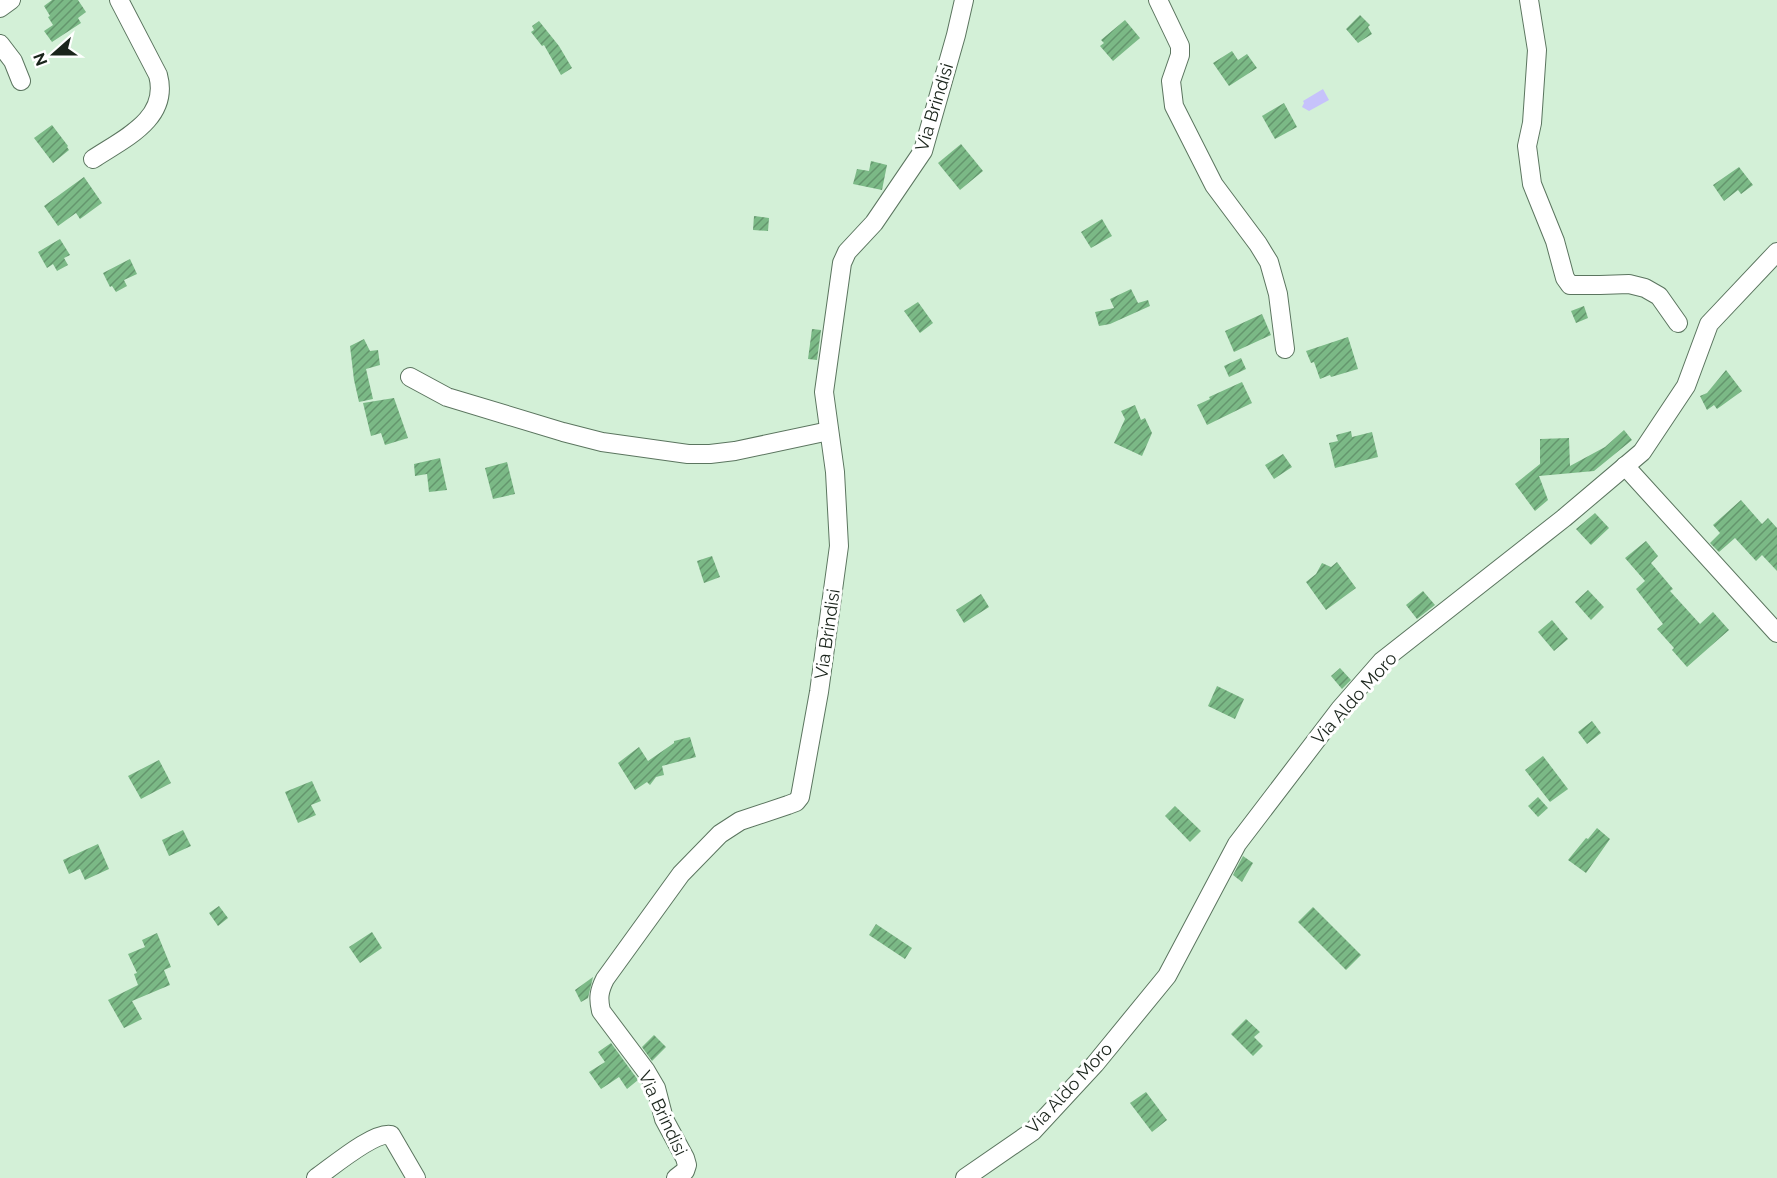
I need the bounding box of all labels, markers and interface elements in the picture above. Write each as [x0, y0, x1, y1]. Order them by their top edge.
north arrow [24, 24, 84, 84]
text: N [29, 50, 52, 68]
street label: Via Brindisi [911, 60, 957, 154]
street label: Via Brindisi [810, 587, 844, 681]
street label: Via Aldo Moro [1307, 647, 1401, 748]
street label: Via Aldo Moro [1022, 1038, 1117, 1138]
street label: Via Brindisi [634, 1067, 692, 1159]

